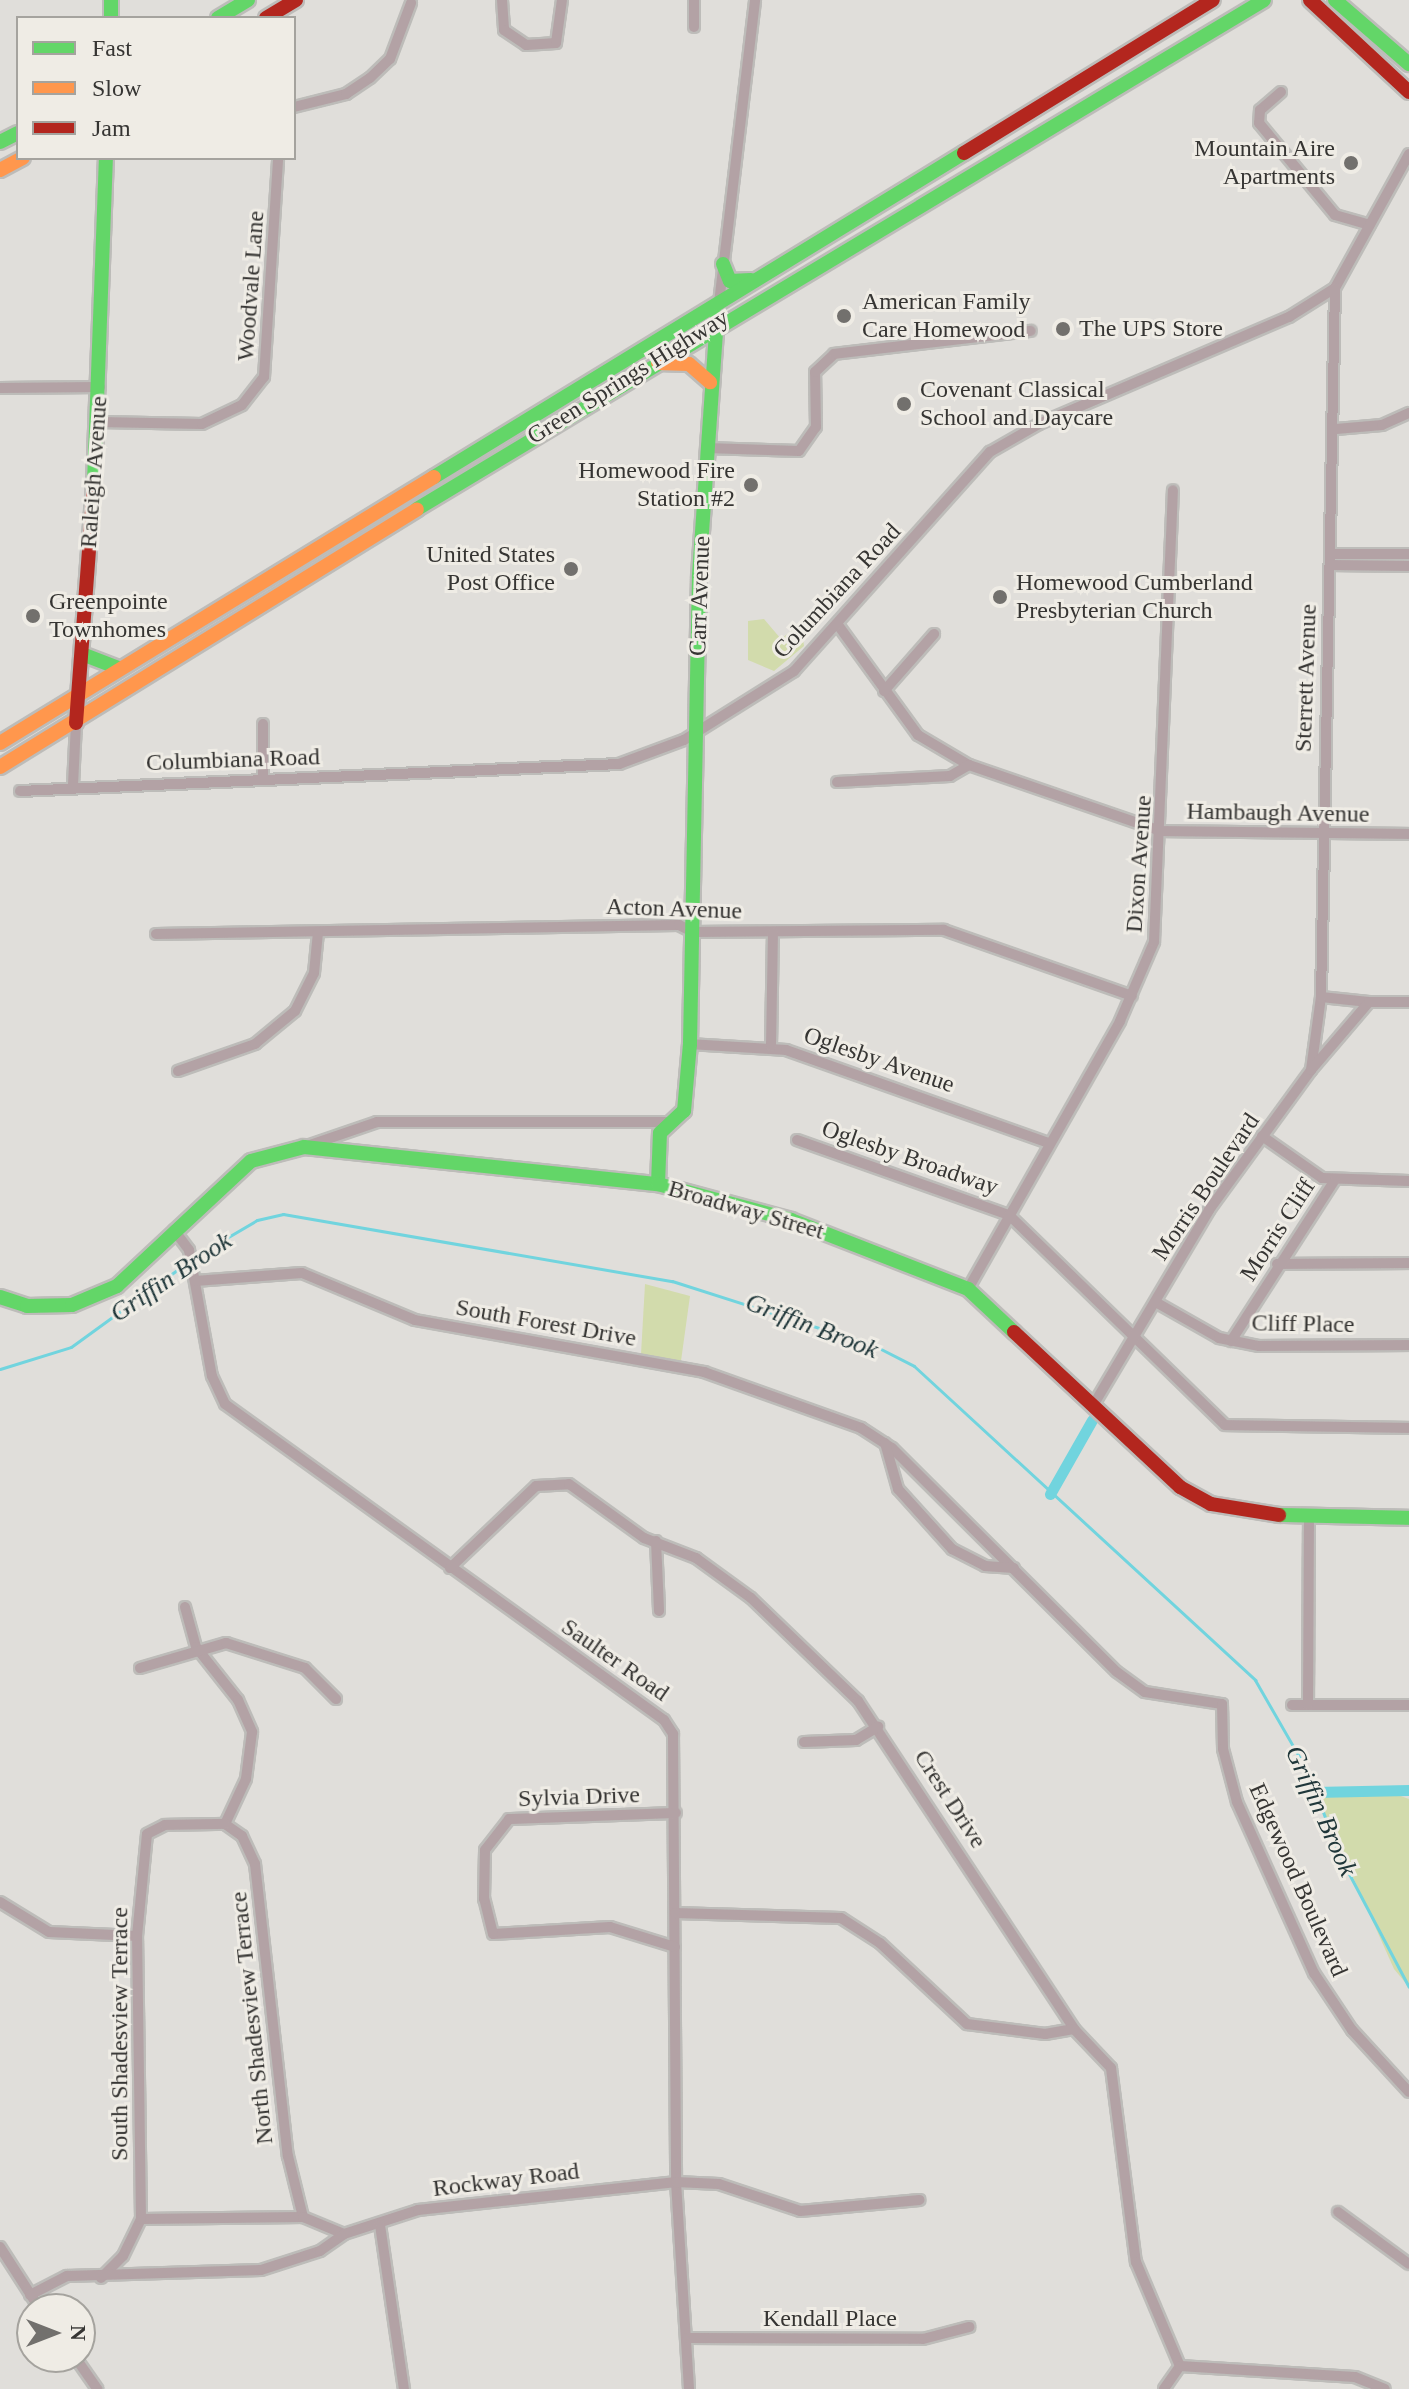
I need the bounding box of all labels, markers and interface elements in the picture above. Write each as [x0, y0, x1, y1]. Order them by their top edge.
legend [16, 16, 296, 160]
text: Fast [92, 35, 132, 61]
text: Slow [92, 75, 141, 101]
text: Jam [92, 115, 131, 141]
place label: Mountain Aire Apartments [1193, 135, 1335, 191]
marker: Mountain Aire Apartments [1342, 154, 1360, 172]
street label: Woodvale Lane [231, 210, 271, 362]
place label: American Family Care Homewood [862, 288, 1031, 344]
street label: Green Springs Highway [522, 303, 734, 451]
marker: American Family Care Homewood [833, 305, 855, 327]
place label: The UPS Store [1079, 315, 1223, 343]
marker: The UPS Store [1054, 320, 1072, 338]
place label: Covenant Classical School and Daycare [920, 376, 1113, 432]
street label: Raleigh Avenue [74, 394, 114, 550]
marker: Covenant Classical School and Daycare [895, 395, 913, 413]
place label: Homewood Fire Station #2 [578, 457, 735, 513]
marker: Homewood Fire Station #2 [742, 476, 760, 494]
street label: Columbiana Road [767, 518, 907, 664]
street label: Carr Avenue [683, 535, 717, 657]
place label: United States Post Office [426, 541, 555, 597]
marker: United States Post Office [562, 560, 580, 578]
place label: Homewood Cumberland Presbyterian Church [1016, 569, 1253, 625]
place label: Greenpointe Townhomes [49, 588, 168, 644]
marker: Homewood Cumberland Presbyterian Church [991, 588, 1009, 606]
street label: Sterrett Avenue [1289, 603, 1323, 753]
marker: Greenpointe Townhomes [24, 607, 42, 625]
street label: Columbiana Road [146, 743, 320, 777]
street label: Dixon Avenue [1120, 794, 1158, 934]
street label: Hambaugh Avenue [1186, 797, 1370, 829]
street label: Acton Avenue [605, 892, 743, 926]
street label: Oglesby Avenue [799, 1021, 959, 1099]
street label: Morris Boulevard [1146, 1108, 1266, 1266]
street label: Oglesby Broadway [818, 1114, 1002, 1202]
street label: Morris Cliff [1234, 1173, 1322, 1287]
street label: Broadway Street [665, 1174, 827, 1246]
water label: Griffin Brook [104, 1225, 238, 1329]
water label: Griffin Brook [741, 1286, 883, 1366]
street label: South Forest Drive [454, 1293, 638, 1353]
street label: Cliff Place [1251, 1309, 1355, 1339]
street label: Saulter Road [556, 1612, 674, 1708]
water label: Griffin Brook [1278, 1741, 1364, 1881]
street label: Crest Drive [908, 1744, 992, 1854]
street label: Edgewood Boulevard [1242, 1779, 1354, 1981]
street label: Sylvia Drive [518, 1780, 640, 1814]
street label: North Shadesview Terrace [224, 1890, 280, 2146]
street label: South Shadesview Terrace [106, 1907, 134, 2161]
street label: Rockway Road [431, 2157, 581, 2203]
north arrow [16, 2293, 96, 2373]
street label: Kendall Place [763, 2305, 897, 2333]
text: N [66, 2325, 91, 2341]

